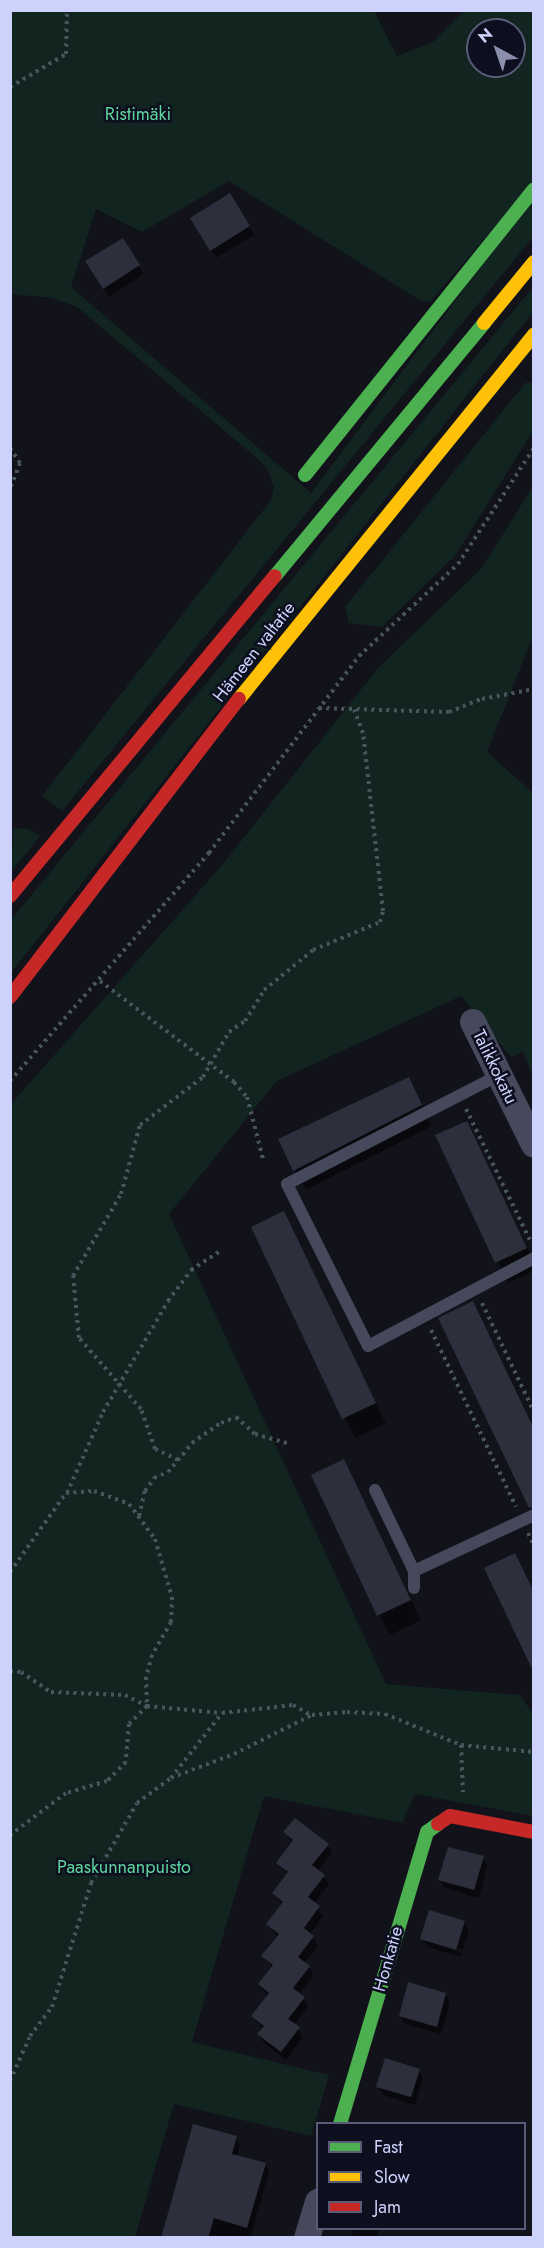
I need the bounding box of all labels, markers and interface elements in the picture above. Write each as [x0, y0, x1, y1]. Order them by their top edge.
north arrow [466, 18, 526, 78]
text: N [473, 22, 498, 48]
park label: Ristimäki [105, 103, 171, 125]
street label: Hämeen valtatie [208, 598, 300, 706]
street label: Talikkokatu [468, 1026, 522, 1108]
park label: Paaskunnanpuisto [57, 1856, 191, 1878]
street label: Honkatie [368, 1924, 408, 1994]
legend [316, 2122, 526, 2230]
text: Fast [374, 2134, 403, 2160]
text: Slow [374, 2164, 410, 2190]
text: Jam [374, 2194, 401, 2220]

